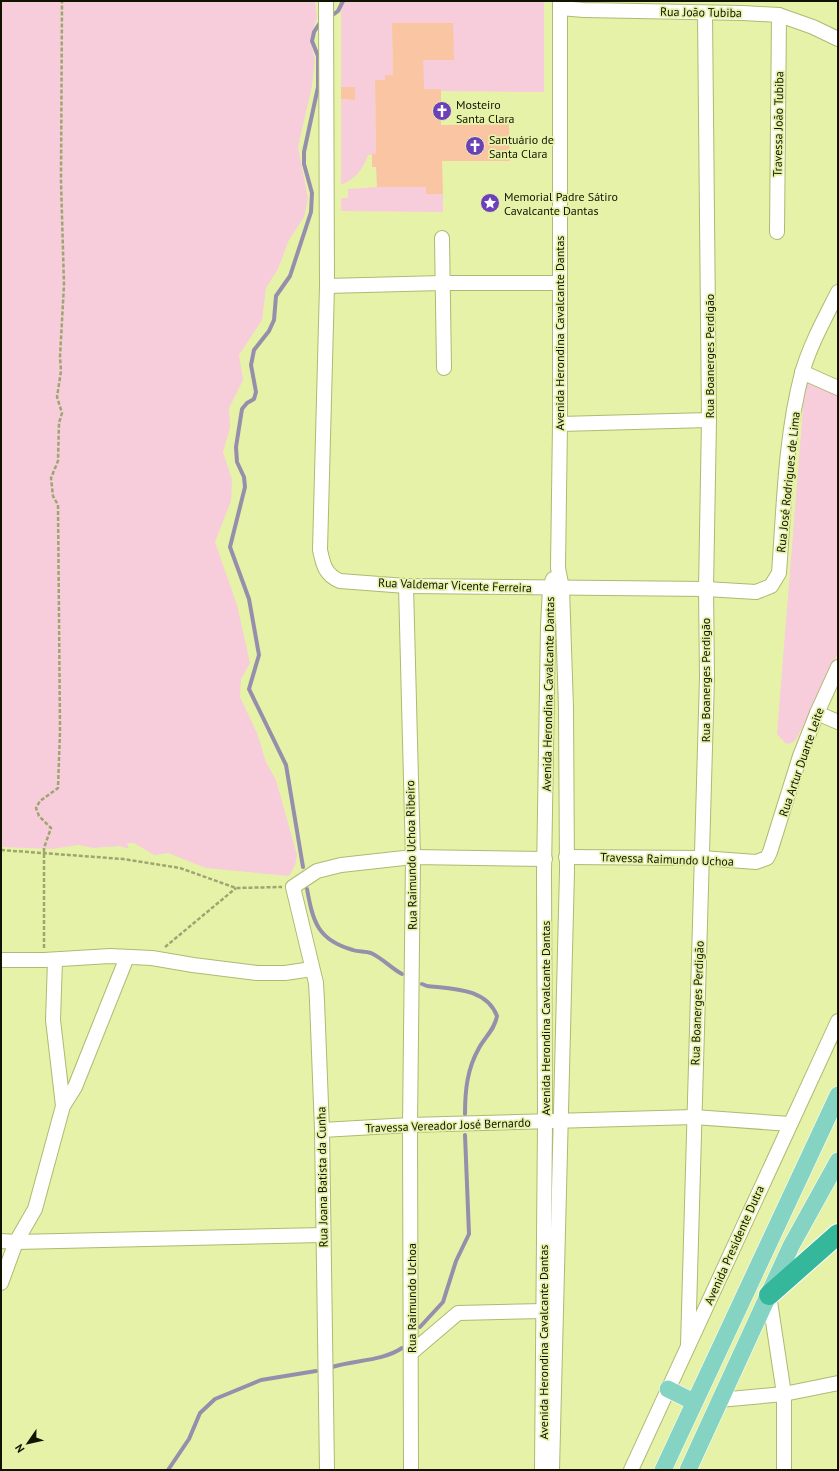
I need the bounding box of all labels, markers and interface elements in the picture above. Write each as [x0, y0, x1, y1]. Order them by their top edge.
street label: Rua João Tubiba [660, 4, 742, 20]
street label: Travessa João Tubiba [770, 71, 786, 177]
place label: Mosteiro Santa Clara [456, 97, 515, 126]
church icon: Mosteiro Santa Clara [431, 100, 453, 122]
place label: Santuário de Santa Clara [489, 132, 554, 161]
church icon: Santuário de Santa Clara [464, 135, 486, 157]
place label: Memorial Padre Sátiro Cavalcante Dantas [504, 189, 618, 218]
place icon: Memorial Padre Sátiro Cavalcante Dantas [479, 192, 501, 214]
street label: Avenida Herondina Cavalcante Dantas [552, 236, 567, 430]
street label: Rua Boanerges Perdigão [702, 294, 717, 418]
street label: Rua José Rodrigues de Lima [773, 411, 803, 553]
street label: Rua Valdemar Vicente Ferreira [378, 575, 532, 595]
street label: Avenida Herondina Cavalcante Dantas [539, 596, 557, 792]
street label: Rua Boanerges Perdigão [698, 618, 713, 742]
street label: Rua Artur Duarte Leite [775, 706, 827, 818]
street label: Rua Raimundo Uchoa Ribeiro [402, 780, 420, 930]
street label: Travessa Raimundo Uchoa [600, 849, 734, 869]
street label: Avenida Herondina Cavalcante Dantas [538, 921, 553, 1115]
street label: Rua Boanerges Perdigão [687, 941, 707, 1065]
street label: Rua Joana Batista da Cunha [313, 1107, 331, 1247]
street label: Travessa Vereador José Bernardo [365, 1115, 531, 1135]
street label: Avenida Presidente Dutra [701, 1183, 767, 1307]
street label: Rua Raimundo Uchoa [404, 1243, 419, 1353]
street label: Avenida Herondina Cavalcante Dantas [536, 1245, 551, 1439]
north arrow [8, 1423, 48, 1463]
text: N [12, 1442, 28, 1456]

